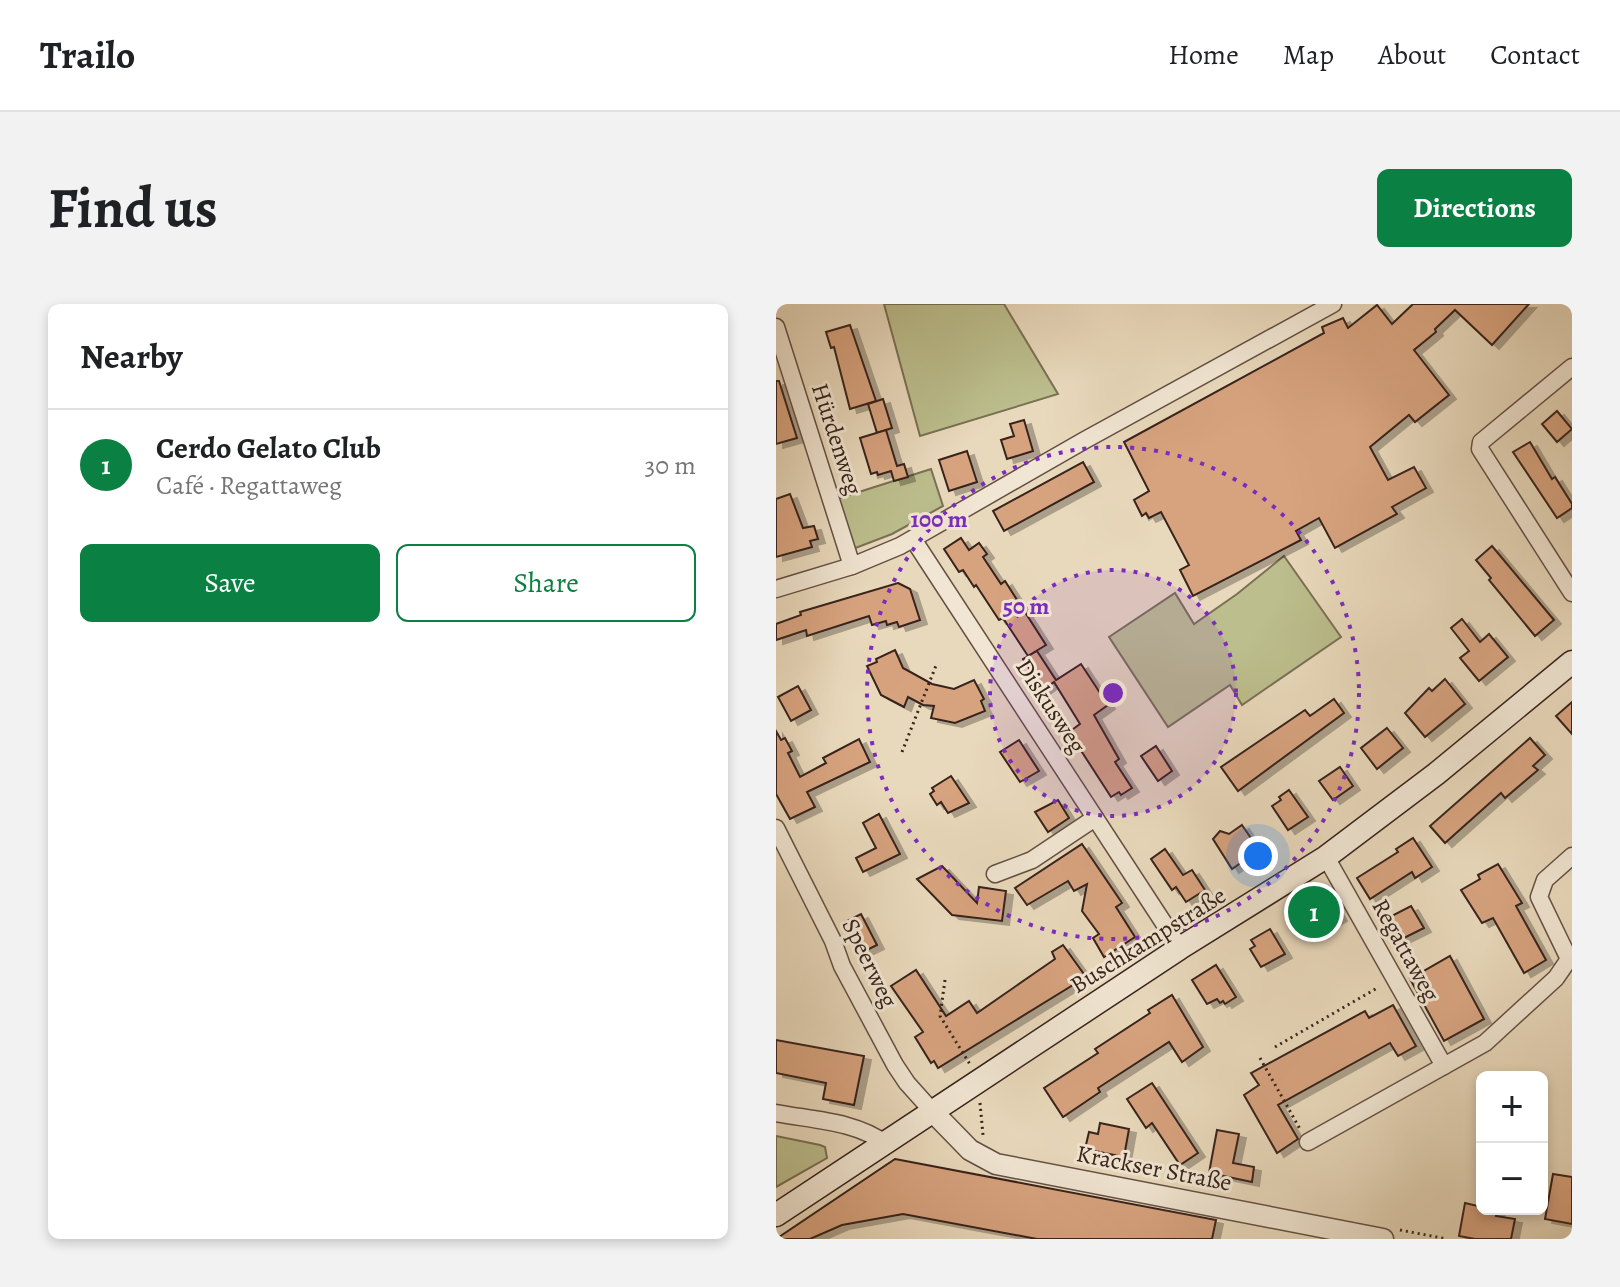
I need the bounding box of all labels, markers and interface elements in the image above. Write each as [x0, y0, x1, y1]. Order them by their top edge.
text: Trailo [40, 29, 135, 81]
text: Home [1168, 36, 1239, 74]
text: Map [1283, 36, 1334, 74]
text: About [1378, 36, 1446, 74]
text: Contact [1490, 36, 1580, 74]
button: Directions [1377, 169, 1572, 247]
text: Find us [48, 170, 218, 246]
text: Nearby [80, 333, 183, 380]
street label: Hürdenweg [804, 379, 870, 499]
text: Cerdo Gelato Club [156, 428, 381, 468]
text: 1 [101, 448, 111, 483]
text: 30 m [645, 448, 696, 483]
text: Café · Regattaweg [156, 468, 342, 503]
text: 100 m [910, 503, 968, 535]
button: Save [80, 544, 380, 622]
button: Share [396, 544, 696, 622]
text: 50 m [1003, 590, 1049, 622]
street label: Diskusweg [1008, 652, 1094, 760]
centre of rings [1099, 679, 1127, 707]
your location [1238, 836, 1278, 876]
street label: Buschkampstraße [1064, 879, 1232, 1001]
pin: 1 [1288, 882, 1340, 942]
street label: Regattaweg [1365, 893, 1447, 1007]
street label: Speerweg [835, 913, 905, 1013]
map controls [1476, 1071, 1548, 1215]
button: + [1476, 1071, 1548, 1143]
street label: Krackser Straße [1074, 1137, 1234, 1199]
button: − [1476, 1143, 1548, 1215]

